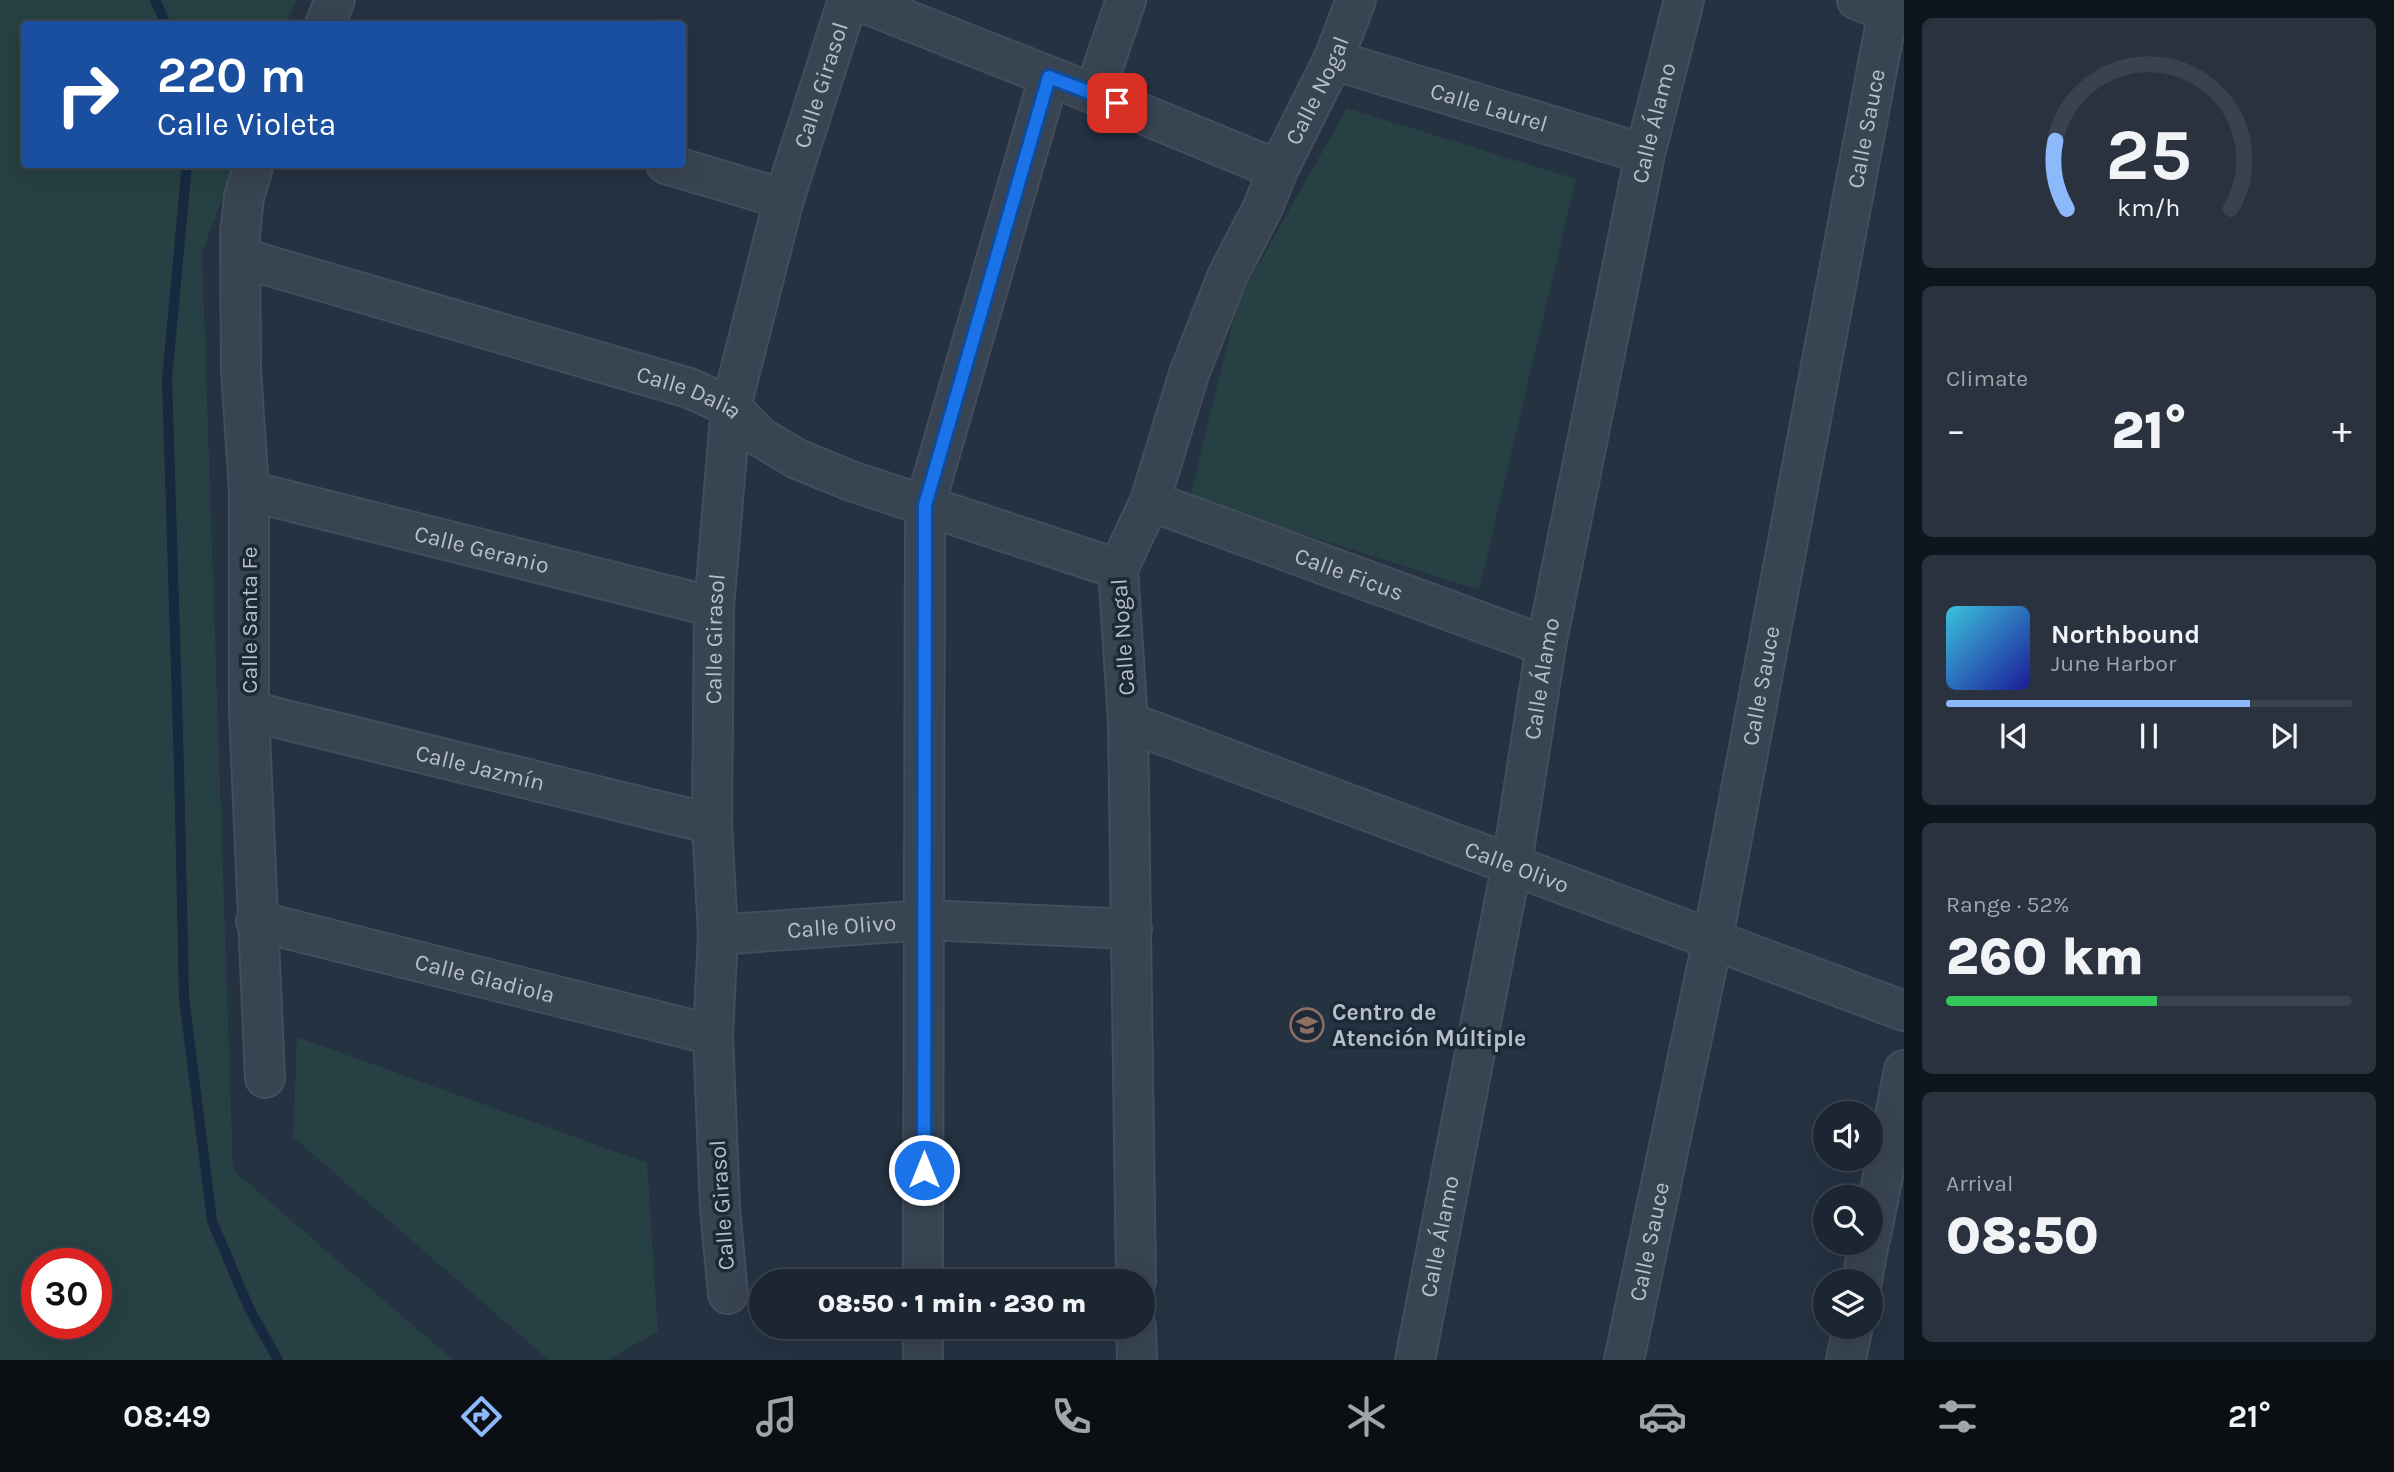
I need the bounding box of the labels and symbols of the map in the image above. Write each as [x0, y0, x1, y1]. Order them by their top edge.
street label: Calle Girasol [788, 19, 854, 151]
street label: Calle Nogal [1279, 32, 1354, 149]
street label: Calle Álamo [1626, 60, 1681, 186]
street label: Calle Sauce [1841, 67, 1890, 191]
pin [1087, 73, 1147, 133]
street label: Calle Laurel [1427, 77, 1551, 137]
street label: Calle Dalia [633, 360, 748, 424]
street label: Calle Geranio [412, 519, 552, 579]
street label: Calle Ficus [1291, 542, 1407, 606]
street label: Calle Santa Fe [236, 546, 263, 694]
street label: Calle Girasol [700, 572, 730, 704]
street label: Calle Nogal [1105, 578, 1141, 696]
street label: Calle Álamo [1518, 615, 1565, 742]
street label: Calle Sauce [1736, 624, 1785, 748]
street label: Calle Jazmín [413, 739, 548, 796]
street label: Calle Olivo [1461, 835, 1573, 899]
street label: Calle Olivo [786, 909, 897, 943]
street label: Calle Gladiola [412, 948, 558, 1009]
place label: Centro de Atención Múltiple [1332, 999, 1526, 1052]
school or university icon: Centro de Atención Múltiple [1288, 1006, 1326, 1044]
position arrow [887, 1133, 961, 1207]
street label: Calle Girasol [704, 1139, 740, 1271]
street label: Calle Álamo [1414, 1173, 1464, 1299]
street label: Calle Sauce [1623, 1180, 1675, 1304]
speed limit sign: 30 [21, 1248, 112, 1339]

